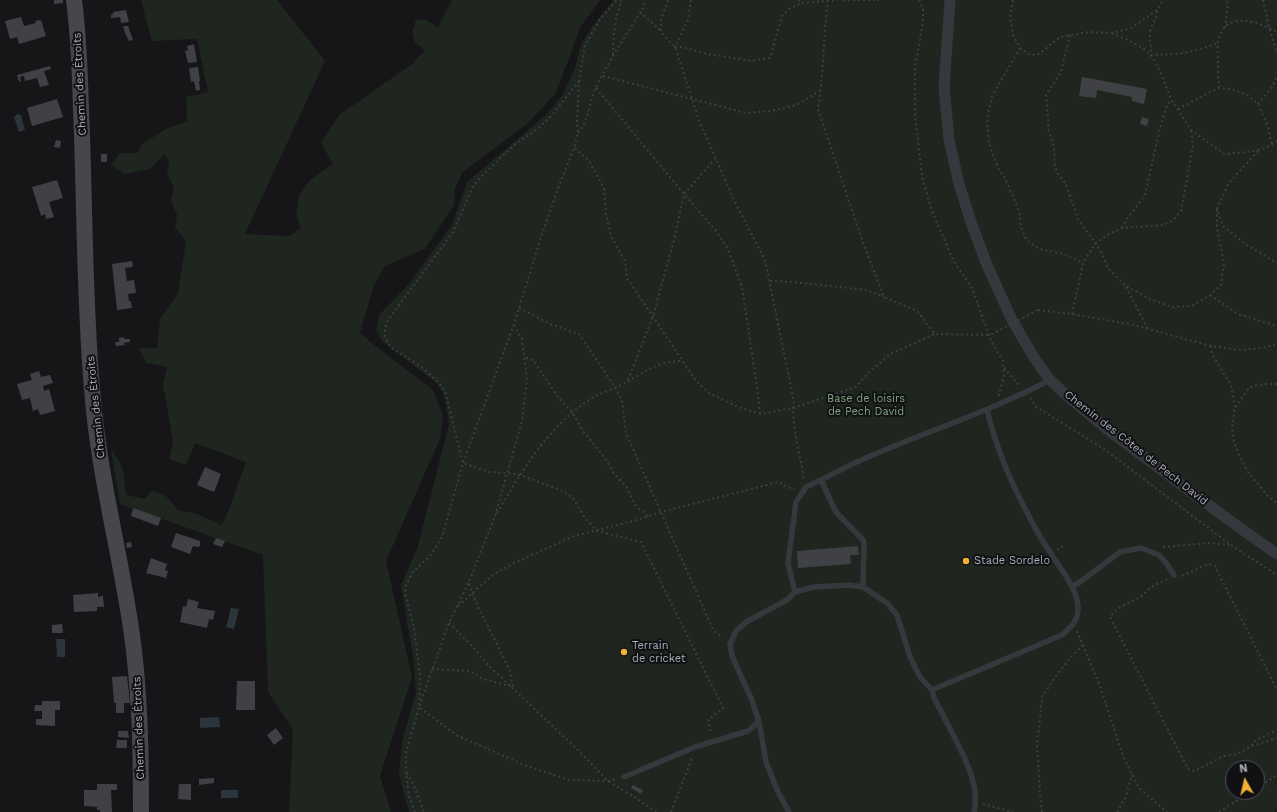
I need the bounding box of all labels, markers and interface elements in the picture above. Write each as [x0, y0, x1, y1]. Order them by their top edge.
street label: Chemin des Étroits [71, 32, 89, 136]
street label: Chemin des Étroits [84, 355, 108, 459]
street label: Chemin des Côtes de Pech David [1062, 388, 1210, 508]
park label: Base de loisirs de Pech David [827, 392, 905, 418]
place label: Stade Sordelo [974, 554, 1050, 568]
marker: Stade Sordelo [961, 556, 971, 566]
place label: Terrain de cricket [632, 639, 686, 665]
marker: Terrain de cricket [619, 647, 629, 657]
street label: Chemin des Étroits [131, 676, 147, 780]
north arrow [1225, 760, 1265, 800]
text: N [1238, 762, 1248, 776]

